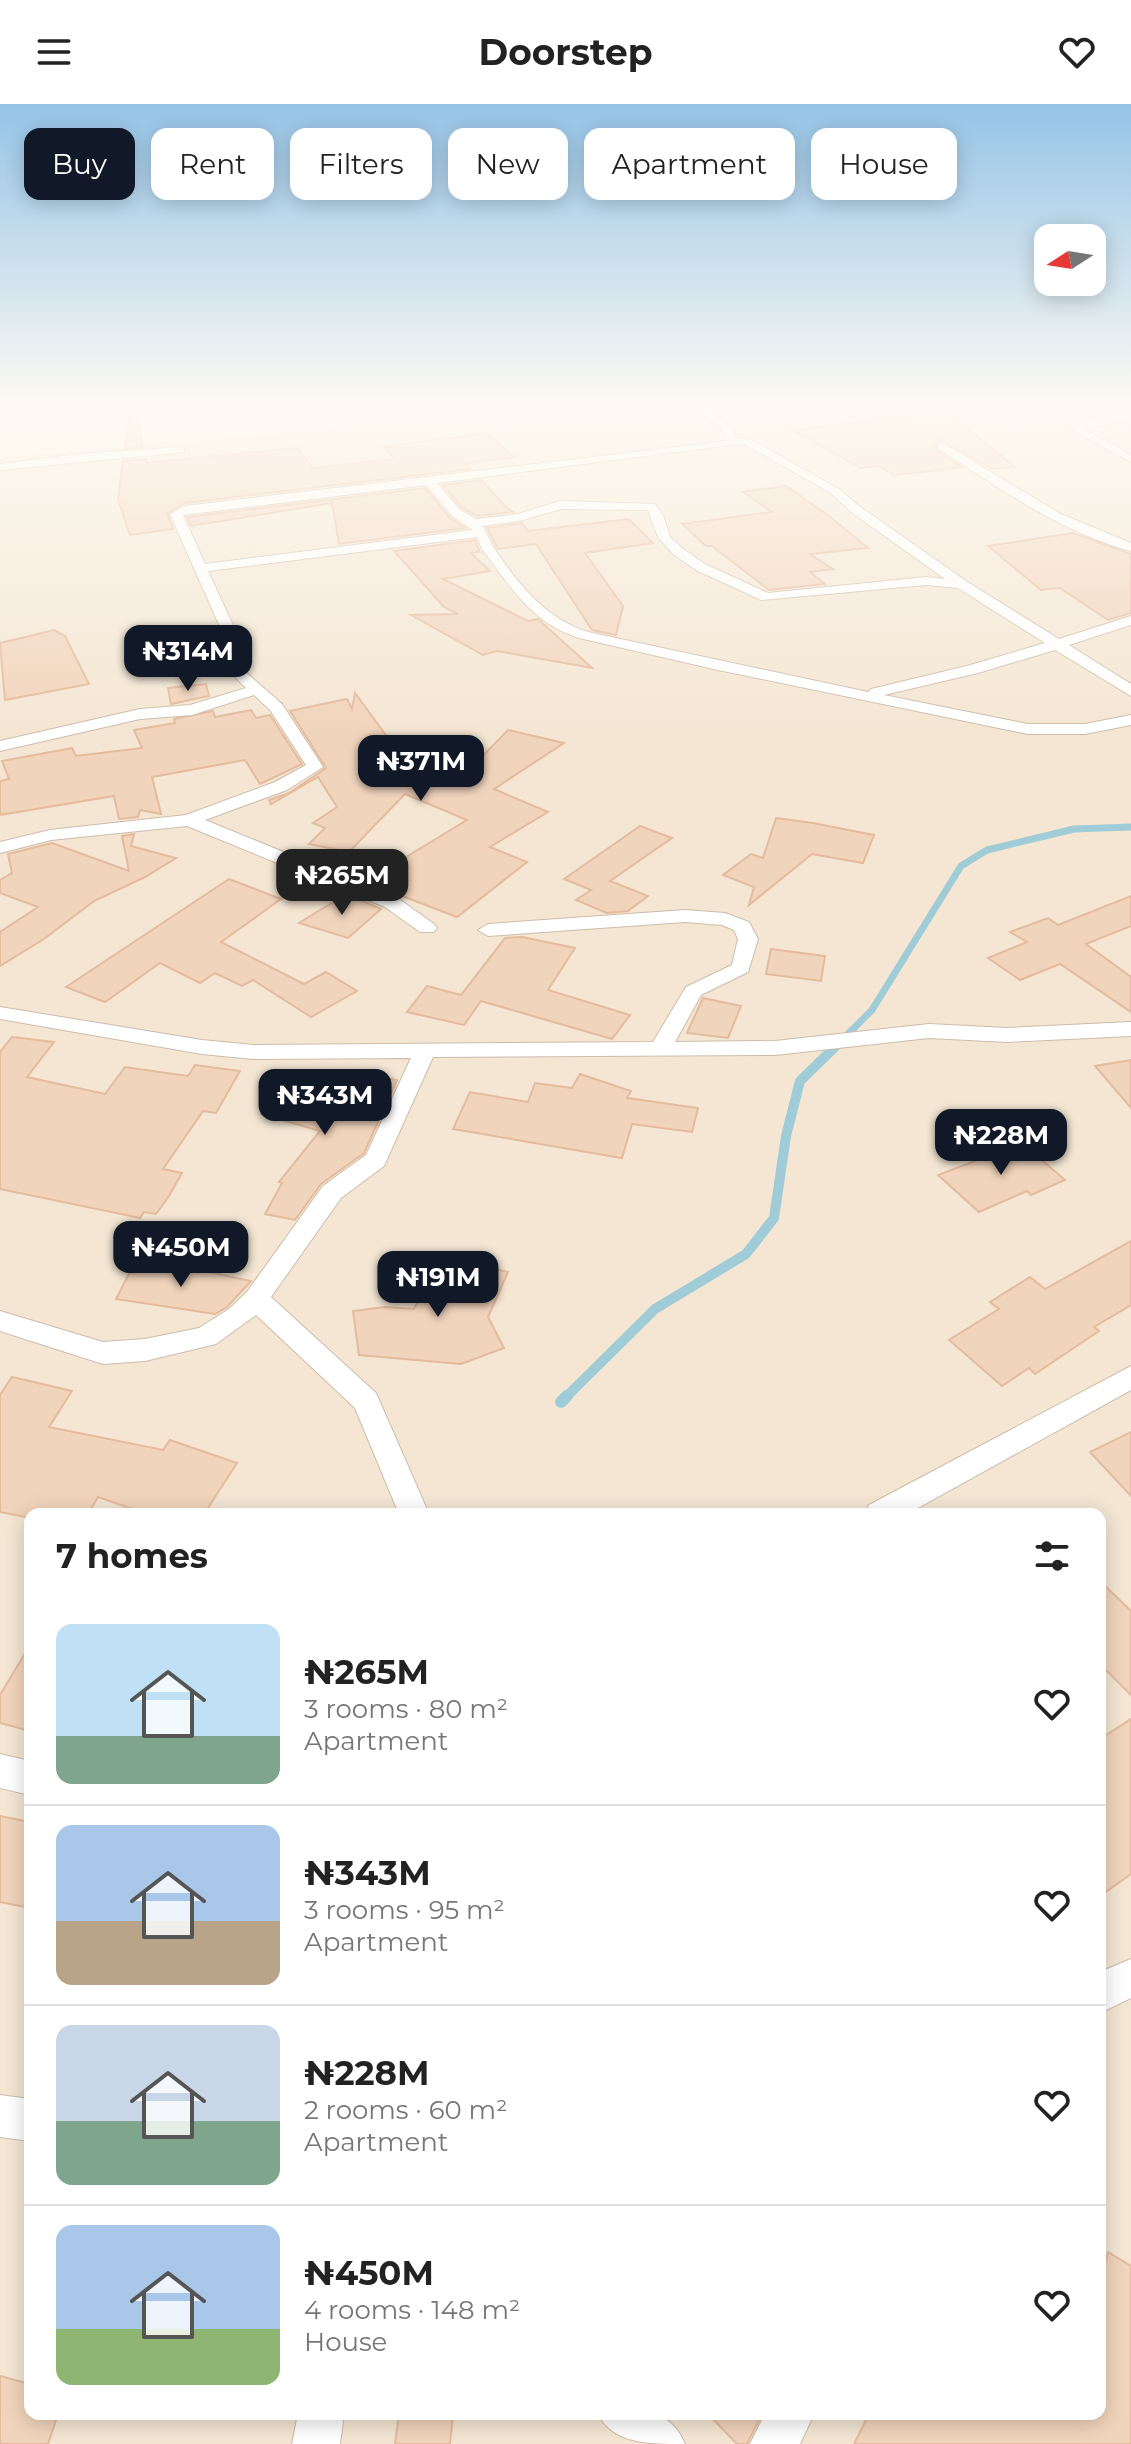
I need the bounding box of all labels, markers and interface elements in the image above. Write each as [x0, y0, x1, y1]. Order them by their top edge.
icon: menu [32, 30, 76, 74]
text: Doorstep [478, 30, 653, 74]
icon: heart [1055, 30, 1099, 74]
chip: Buy [24, 128, 135, 200]
chip: Rent [151, 128, 274, 200]
chip: Filters [290, 128, 432, 200]
chip: New [448, 128, 568, 200]
chip: Apartment [584, 128, 795, 200]
chip: House [811, 128, 957, 200]
north arrow [1034, 224, 1106, 296]
map controls [1034, 224, 1106, 296]
pin: ₦314M [132, 625, 244, 693]
text: ₦314M [142, 635, 234, 667]
pin: ₦371M [365, 735, 477, 803]
text: ₦371M [376, 745, 466, 777]
pin: ₦265M [286, 849, 398, 917]
text: ₦265M [294, 859, 390, 891]
pin: ₦343M [269, 1069, 381, 1137]
text: ₦343M [277, 1079, 373, 1111]
pin: ₦228M [945, 1109, 1057, 1177]
text: ₦228M [953, 1119, 1049, 1151]
pin: ₦450M [125, 1221, 237, 1289]
text: ₦450M [131, 1231, 231, 1263]
pin: ₦191M [382, 1251, 494, 1319]
text: ₦191M [395, 1261, 481, 1293]
icon: filters [1030, 1534, 1074, 1578]
text: 7 homes [56, 1535, 208, 1577]
text: ₦265M [304, 1651, 429, 1693]
icon: home [120, 1656, 216, 1752]
icon: heart [1030, 1682, 1074, 1726]
text: 3 rooms · 80 m² [304, 1693, 508, 1725]
text: Apartment [304, 1725, 448, 1757]
text: ₦343M [304, 1852, 431, 1894]
icon: home [120, 1857, 216, 1953]
icon: heart [1030, 1883, 1074, 1927]
text: 3 rooms · 95 m² [304, 1894, 505, 1926]
text: Apartment [304, 1926, 448, 1958]
text: ₦228M [304, 2052, 430, 2094]
icon: home [120, 2057, 216, 2153]
icon: heart [1030, 2083, 1074, 2127]
text: 2 rooms · 60 m² [304, 2094, 507, 2126]
text: Apartment [304, 2126, 448, 2158]
text: ₦450M [304, 2252, 434, 2294]
icon: home [120, 2257, 216, 2353]
icon: heart [1030, 2283, 1074, 2327]
text: 4 rooms · 148 m² [304, 2294, 520, 2326]
text: House [304, 2326, 387, 2358]

